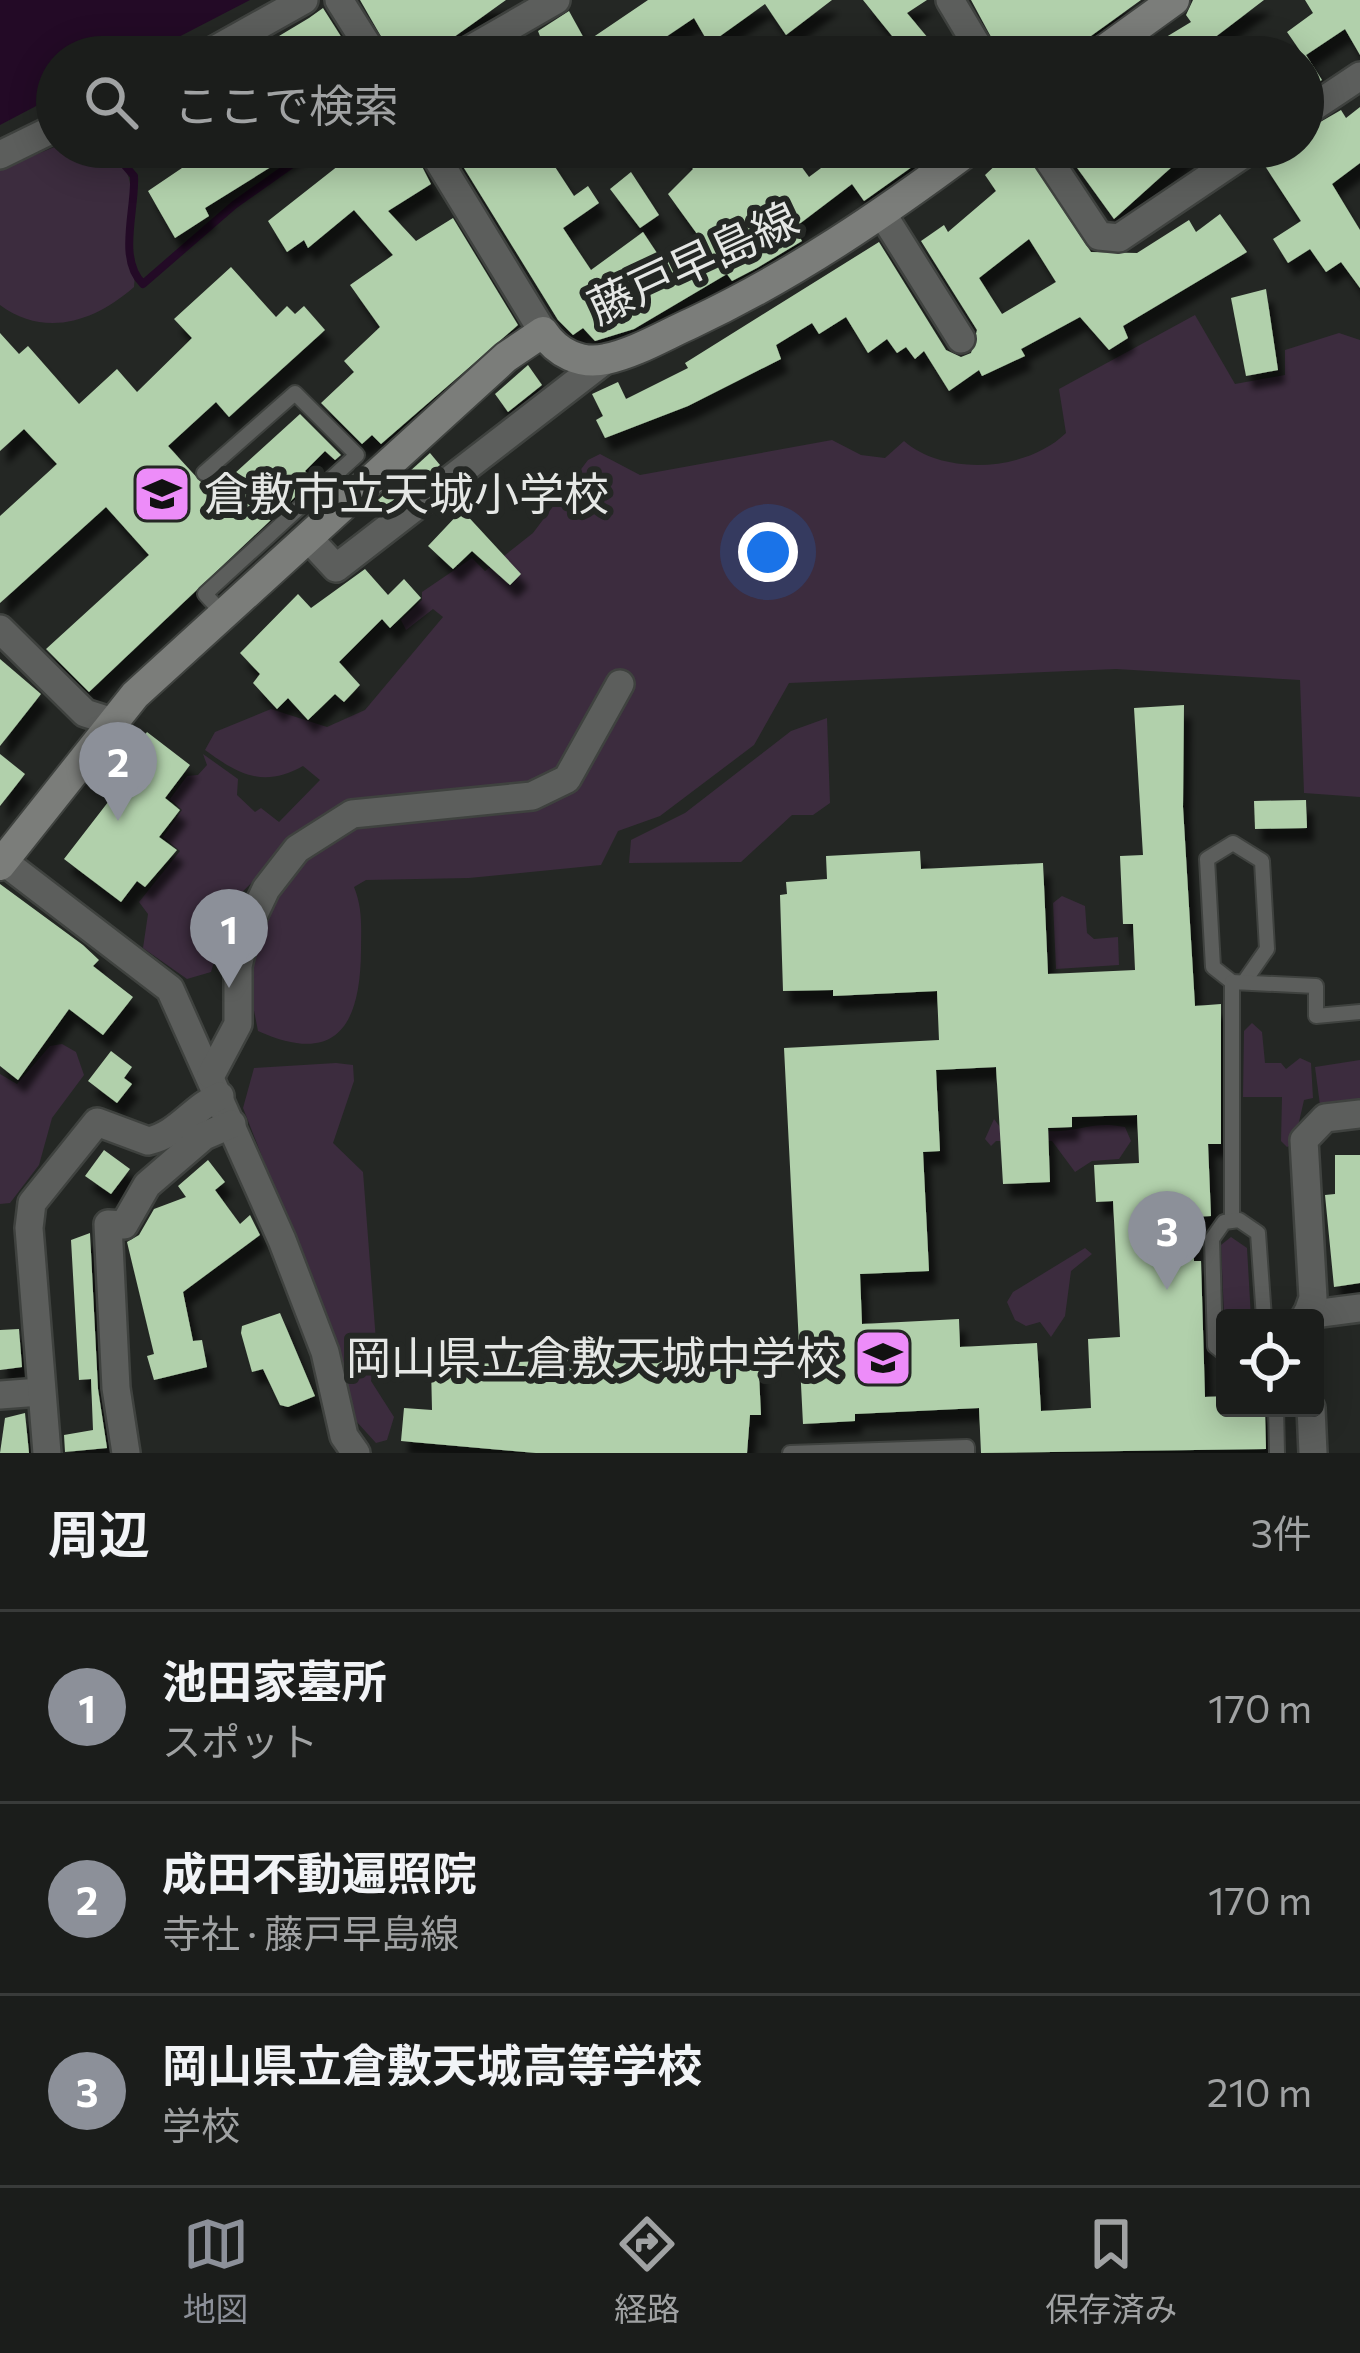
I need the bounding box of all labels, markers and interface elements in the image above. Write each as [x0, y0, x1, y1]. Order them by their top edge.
search box [36, 36, 1324, 168]
icon: search [78, 69, 144, 135]
text: ここで検索 [174, 76, 399, 131]
street label: 藤戸早島線 [578, 188, 806, 333]
school or university icon: 倉敷市立天城小学校 [131, 463, 193, 525]
place label: 倉敷市立天城小学校 [204, 464, 609, 519]
your location [738, 522, 798, 582]
pin: 2 [79, 722, 157, 821]
pin: 1 [190, 889, 268, 988]
pin: 3 [1128, 1191, 1206, 1290]
map controls [1216, 1309, 1324, 1417]
button: locate [1216, 1309, 1324, 1417]
school or university icon: 岡山県立倉敷天城中学校 [852, 1327, 914, 1389]
place label: 岡山県立倉敷天城中学校 [346, 1328, 841, 1383]
text: 周辺 [48, 1501, 150, 1564]
text: 3件 [1251, 1508, 1312, 1556]
text: 池田家墓所 [162, 1652, 387, 1707]
text: 1 [78, 1683, 96, 1731]
text: 170 m [1208, 1683, 1312, 1731]
text: スポット [162, 1716, 318, 1764]
text: 成田不動遍照院 [162, 1844, 477, 1899]
text: 2 [76, 1875, 98, 1923]
text: 170 m [1208, 1875, 1312, 1923]
text: 寺社 · 藤戸早島線 [162, 1908, 459, 1956]
text: 岡山県立倉敷天城高等学校 [162, 2036, 702, 2091]
text: 3 [76, 2067, 98, 2115]
text: 210 m [1207, 2067, 1312, 2115]
text: 学校 [162, 2100, 240, 2148]
tab: 地図 [183, 2211, 249, 2331]
tab: 経路 [614, 2211, 680, 2331]
tab: 保存済み [1045, 2211, 1177, 2331]

